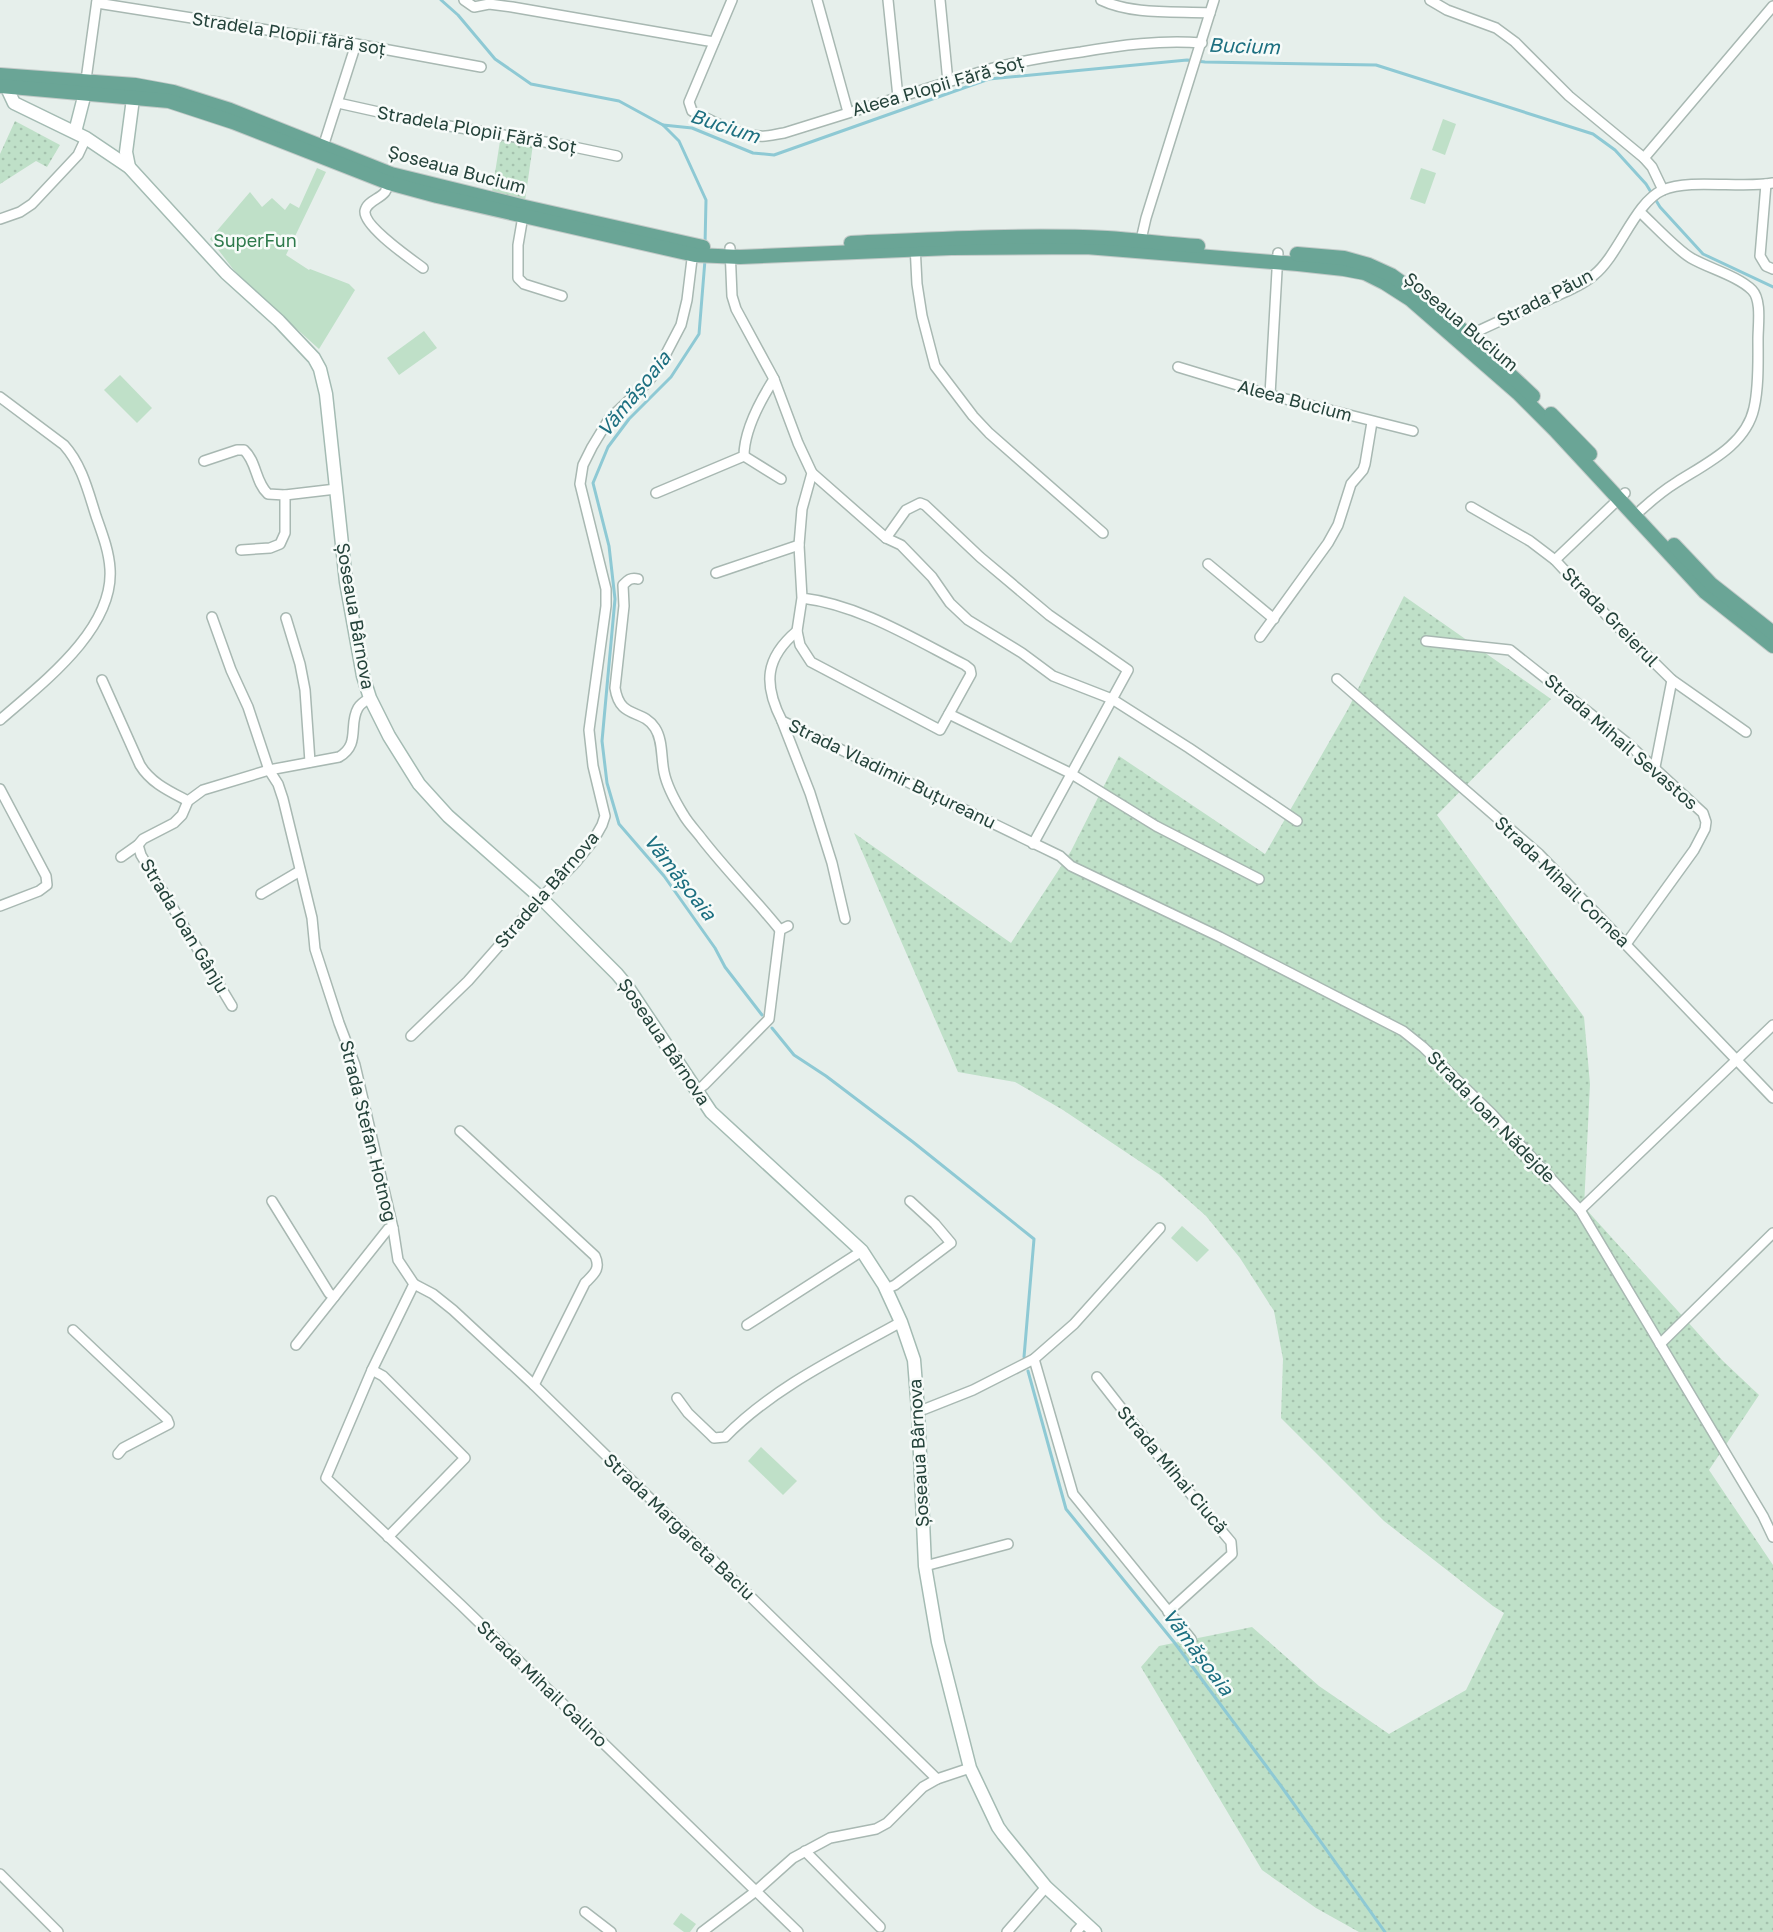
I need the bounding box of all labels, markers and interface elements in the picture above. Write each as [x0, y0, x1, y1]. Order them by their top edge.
street label: Stradela Plopii fără soț [191, 7, 388, 59]
water label: Bucium [1208, 32, 1282, 58]
street label: Aleea Plopii Fără Soț [849, 50, 1026, 120]
street label: Stradela Plopii Fără Soț [376, 101, 579, 157]
water label: Bucium [688, 103, 764, 148]
street label: Șoseaua Bucium [386, 140, 529, 198]
park label: SuperFun [213, 229, 297, 251]
street label: Strada Păun [1493, 264, 1596, 331]
street label: Șoseaua Bucium [1400, 267, 1523, 375]
water label: Vămășoaia [591, 345, 676, 442]
street label: Aleea Bucium [1236, 374, 1355, 426]
street label: Șoseaua Bârnova [332, 541, 380, 691]
street label: Strada Greierul [1558, 562, 1664, 671]
street label: Strada Mihail Sevastos [1540, 669, 1703, 814]
street label: Strada Vladimir Buțureanu [785, 713, 1000, 833]
street label: Strada Mihail Cornea [1490, 811, 1635, 952]
street label: Stradela Bârnova [489, 826, 603, 952]
water label: Vămășoaia [639, 828, 722, 926]
street label: Strada Ioan Gânju [136, 854, 234, 997]
street label: Șoseaua Bârnova [614, 974, 715, 1109]
street label: Strada Stefan Hotnog [336, 1038, 402, 1224]
street label: Strada Ioan Nădejde [1423, 1046, 1560, 1187]
street label: Șoseaua Bârnova [903, 1378, 933, 1528]
street label: Strada Mihai Ciucă [1113, 1401, 1233, 1538]
street label: Strada Margareta Baciu [599, 1448, 760, 1604]
water label: Vămășoaia [1157, 1603, 1240, 1701]
street label: Strada Mihail Galino [473, 1615, 613, 1751]

